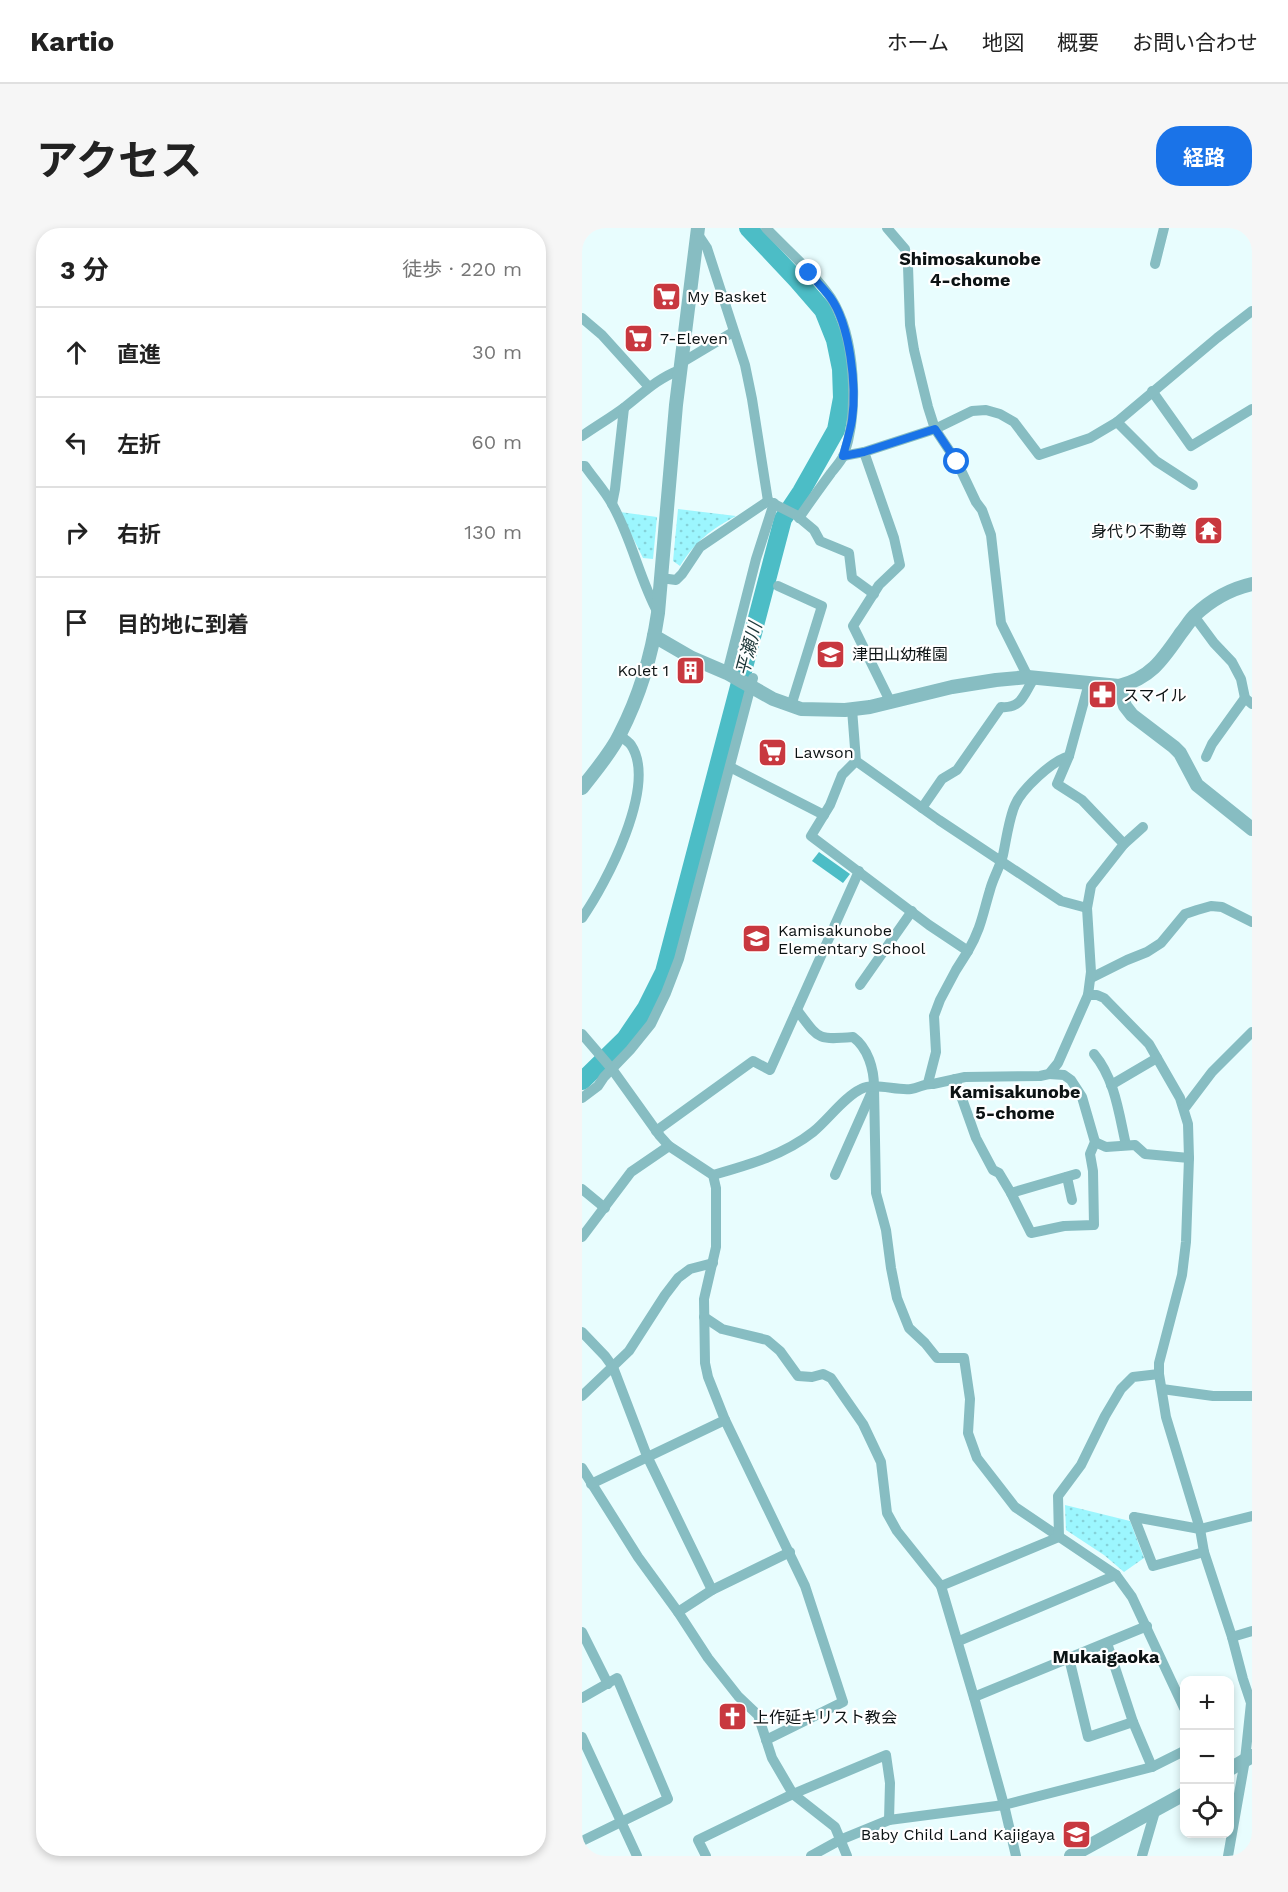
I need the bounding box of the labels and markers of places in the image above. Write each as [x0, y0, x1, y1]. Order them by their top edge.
supermarket icon: My Basket [650, 280, 682, 312]
place label: My Basket [687, 287, 767, 306]
supermarket icon: 7-Eleven [623, 322, 655, 354]
place label: 7-Eleven [660, 329, 728, 348]
temple icon: 身代り不動尊 [1192, 515, 1224, 547]
place label: 身代り不動尊 [1091, 522, 1187, 541]
school or university icon: 津田山幼稚園 [815, 638, 847, 670]
place label: 津田山幼稚園 [852, 645, 948, 664]
building icon: Kolet 1 [674, 654, 706, 686]
place label: Kolet 1 [618, 661, 669, 680]
pharmacy icon: スマイル [1086, 679, 1118, 711]
place label: スマイル [1123, 686, 1187, 705]
supermarket icon: Lawson [757, 736, 789, 768]
place label: Lawson [794, 743, 854, 762]
place label: Kamisakunobe Elementary School [778, 921, 926, 958]
school or university icon: Kamisakunobe Elementary School [741, 923, 773, 955]
church icon: 上作延キリスト教会 [716, 1701, 748, 1733]
place label: 上作延キリスト教会 [753, 1708, 897, 1727]
school or university icon: Baby Child Land Kajigaya [1060, 1818, 1092, 1850]
place label: Baby Child Land Kajigaya [861, 1825, 1055, 1844]

